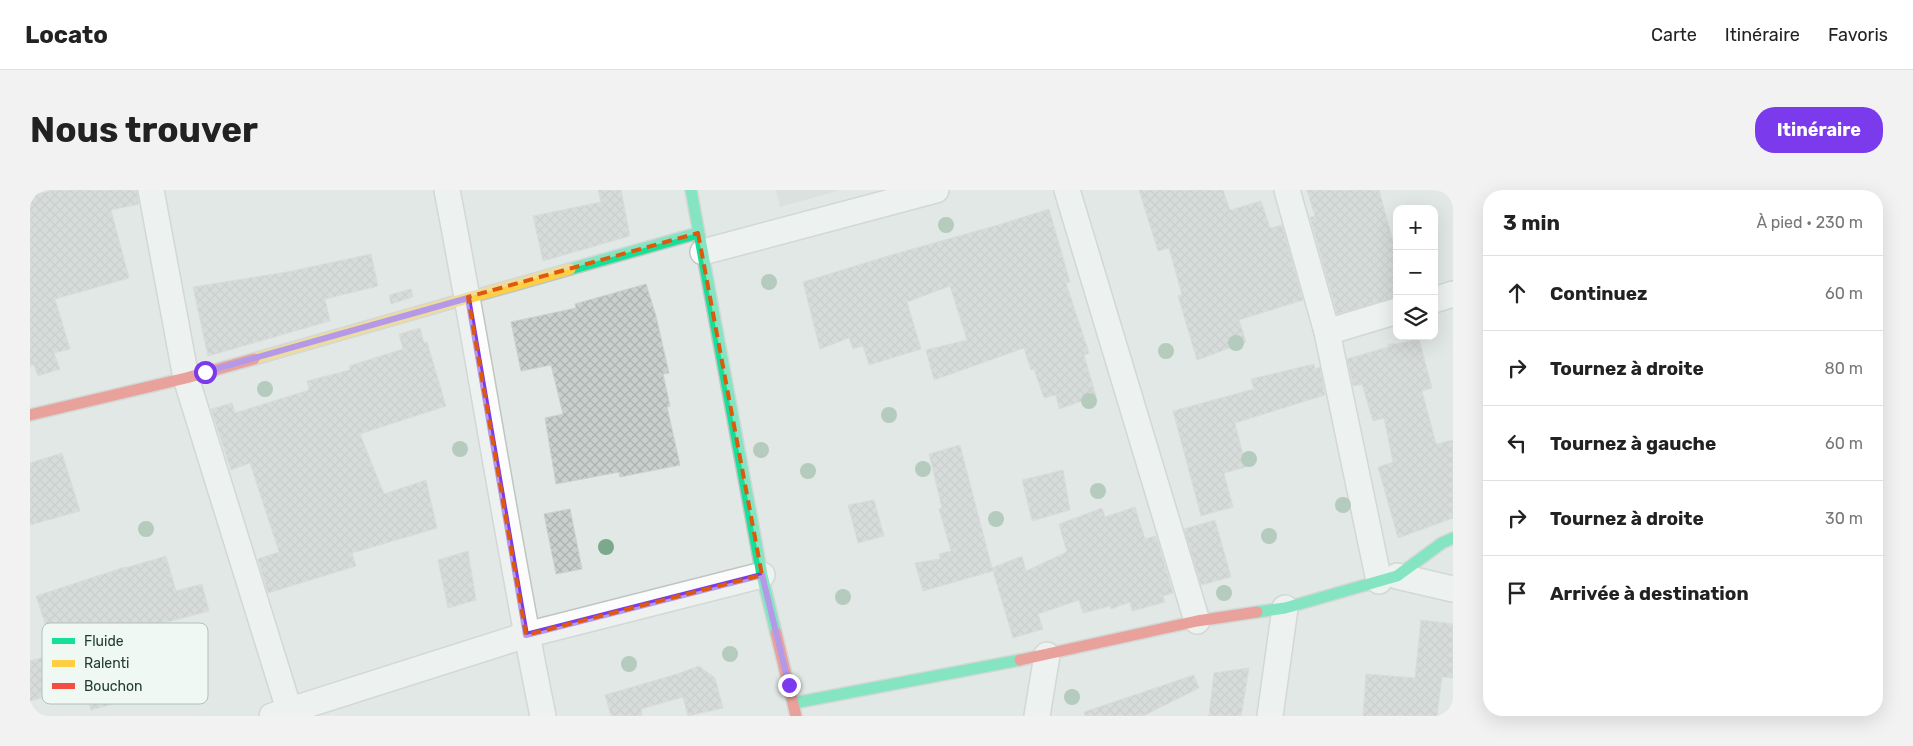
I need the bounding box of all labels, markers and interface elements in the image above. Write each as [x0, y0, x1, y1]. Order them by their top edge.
text: Locato [25, 21, 108, 49]
text: Carte [1651, 24, 1697, 46]
text: Itinéraire [1725, 24, 1800, 46]
text: Favoris [1828, 24, 1888, 46]
button: Itinéraire [1755, 107, 1883, 153]
text: Nous trouver [30, 109, 258, 151]
map controls [1393, 205, 1438, 340]
button: + [1393, 205, 1438, 250]
text: 3 min [1503, 210, 1560, 235]
text: À pied · 230 m [1756, 213, 1863, 232]
button: − [1393, 250, 1438, 295]
icon: ahead [1503, 279, 1531, 307]
text: Continuez [1550, 282, 1648, 305]
text: 60 m [1825, 284, 1863, 303]
button: layers [1393, 295, 1438, 340]
icon: right [1503, 354, 1531, 382]
text: Tournez à droite [1550, 357, 1704, 380]
text: 80 m [1825, 359, 1863, 378]
route start [194, 361, 217, 384]
icon: left [1503, 429, 1531, 457]
text: Tournez à gauche [1550, 432, 1716, 455]
text: 60 m [1825, 434, 1863, 453]
icon: right [1503, 504, 1531, 532]
text: Tournez à droite [1550, 507, 1704, 530]
text: 30 m [1825, 509, 1863, 528]
icon: arrive [1503, 579, 1531, 607]
text: Arrivée à destination [1550, 582, 1749, 605]
legend [42, 623, 208, 704]
text: Fluide [84, 633, 124, 650]
text: Ralenti [84, 655, 129, 672]
route end [778, 674, 801, 697]
text: Bouchon [84, 678, 143, 695]

